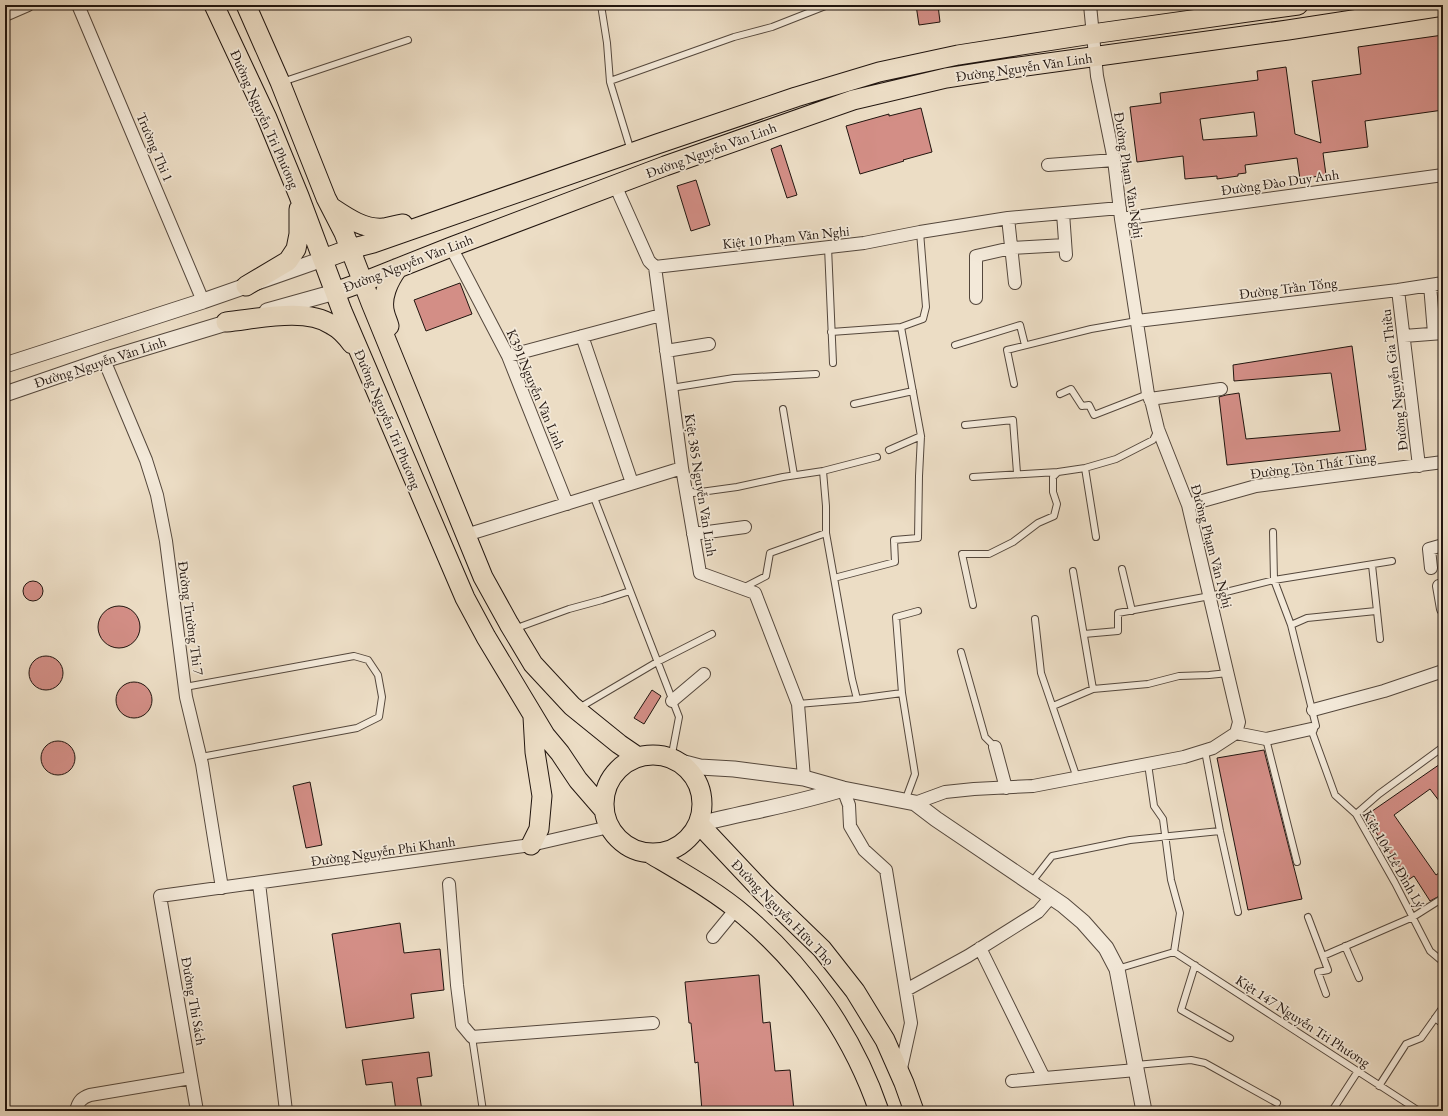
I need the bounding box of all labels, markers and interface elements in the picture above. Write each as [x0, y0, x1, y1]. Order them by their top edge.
street label: Đường Nguyễn Tri Phương [226, 47, 304, 192]
street label: Đường Nguyễn Văn Linh [955, 49, 1093, 85]
street label: Trường Thi 1 [132, 110, 178, 184]
street label: Đường Phạm Văn Nghị [1110, 111, 1148, 240]
street label: Đường Nguyễn Văn Linh [643, 118, 779, 182]
street label: Đường Đào Duy Anh [1220, 165, 1340, 199]
street label: Kiệt 10 Phạm Văn Nghi [722, 221, 851, 253]
street label: Đường Nguyễn Văn Linh [340, 230, 476, 296]
street label: Đường Trần Tống [1238, 273, 1339, 303]
street label: Đường Nguyễn Gia Thiều [1376, 308, 1412, 452]
street label: K391 Nguyễn Văn Linh [503, 326, 569, 452]
street label: Đường Nguyễn Văn Linh [32, 332, 168, 392]
street label: Đường Nguyễn Tri Phương [350, 346, 426, 492]
street label: Kiệt 385 Nguyễn Văn Linh [681, 412, 721, 558]
street label: Đường Tôn Thất Tùng [1249, 447, 1378, 483]
street label: Đường Phạm Văn Nghị [1187, 482, 1237, 610]
street label: Đường Trường Thi 7 [174, 560, 208, 677]
street label: Kiệt 104 Lê Đình Lý [1359, 807, 1430, 912]
street label: Đường Nguyễn Phi Khanh [310, 832, 456, 870]
street label: Đường Nguyễn Hữu Thọ [728, 855, 838, 969]
street label: Đường Thi Sách [177, 955, 211, 1047]
street label: Kiệt 147 Nguyễn Tri Phương [1232, 971, 1374, 1072]

